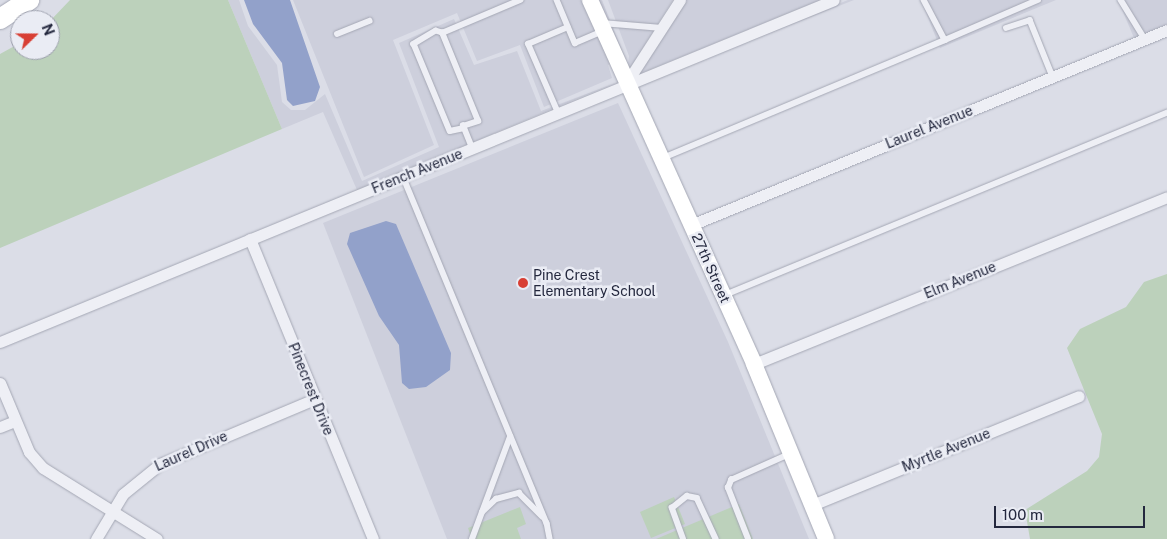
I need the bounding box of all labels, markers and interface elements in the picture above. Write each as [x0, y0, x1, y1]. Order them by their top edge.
north arrow [10, 10, 60, 60]
text: N [39, 22, 57, 38]
street label: Laurel Avenue [883, 102, 975, 152]
street label: French Avenue [369, 145, 465, 197]
street label: 27th Street [688, 231, 734, 305]
street label: Elm Avenue [921, 258, 999, 302]
place label: Pine Crest Elementary School [533, 267, 656, 300]
marker: Pine Crest Elementary School [517, 277, 529, 289]
street label: Pinecrest Drive [285, 340, 337, 438]
street label: Myrtle Avenue [899, 425, 993, 475]
street label: Laurel Drive [152, 427, 230, 475]
scale bar [997, 496, 1148, 528]
text: 100 m [1002, 506, 1043, 523]

